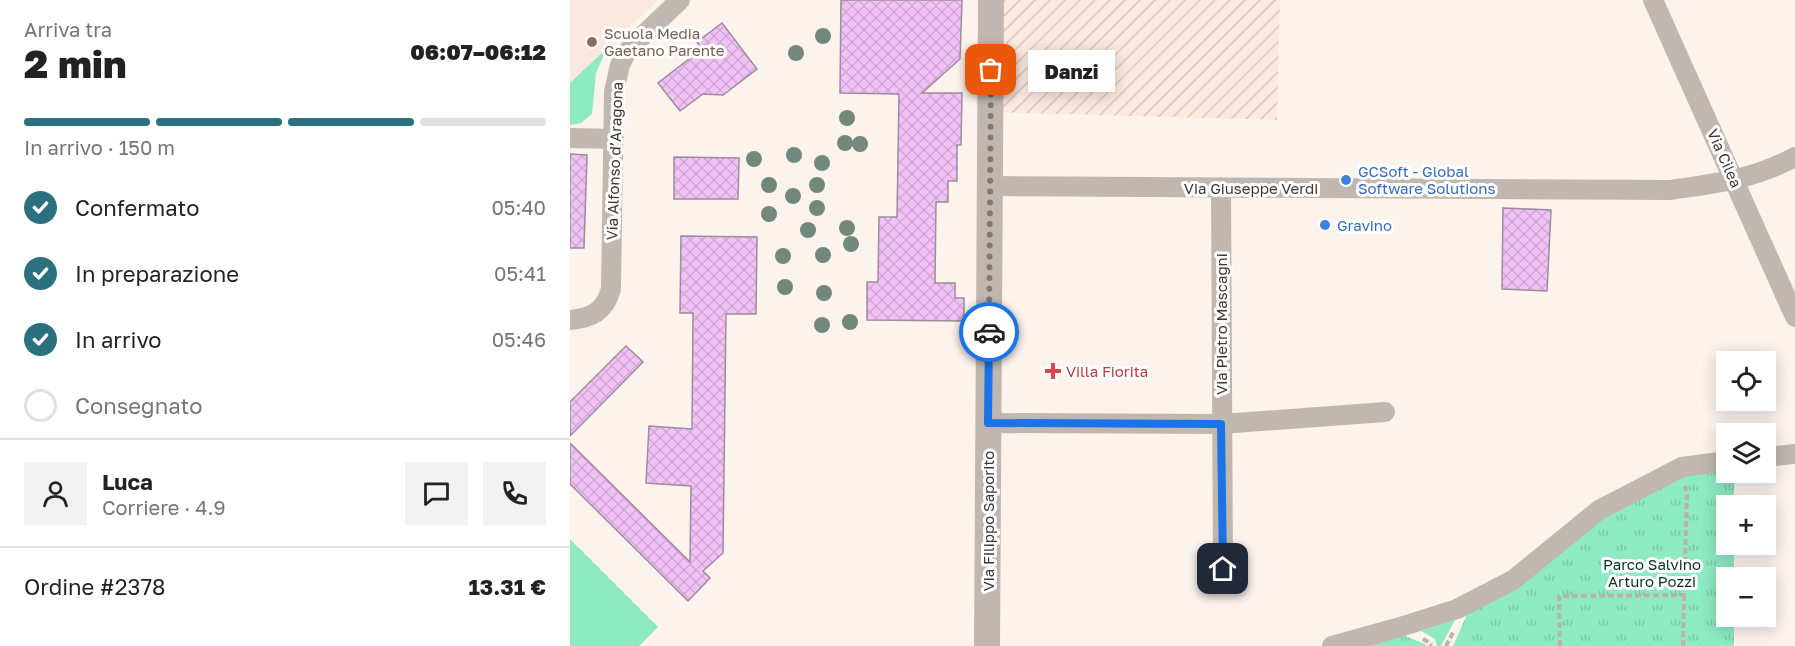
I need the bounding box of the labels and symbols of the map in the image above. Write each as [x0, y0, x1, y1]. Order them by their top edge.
place label: Scuola Media Gaetano Parente [604, 24, 725, 59]
marker: Scuola Media Gaetano Parente [585, 35, 599, 49]
pin [965, 44, 1016, 95]
callout: Danzi [1027, 49, 1114, 91]
street label: Via Alfonso d’Aragona [602, 81, 626, 241]
street label: Via Cilea [1704, 126, 1746, 190]
place label: GCSoft - Global Software Solutions [1358, 162, 1495, 197]
marker: GCSoft - Global Software Solutions [1339, 173, 1353, 187]
street label: Via Giuseppe Verdi [1184, 179, 1318, 197]
place label: Gravino [1337, 216, 1392, 234]
marker: Gravino [1318, 218, 1332, 232]
street label: Via Pietro Mascagni [1212, 253, 1230, 395]
courier [959, 302, 1019, 362]
marker: Villa Fiorita [1044, 362, 1062, 380]
place label: Villa Fiorita [1066, 362, 1148, 380]
street label: Via Filippo Saporito [979, 451, 997, 591]
pin [1197, 543, 1248, 594]
park label: Parco Salvino Arturo Pozzi [1603, 555, 1701, 590]

